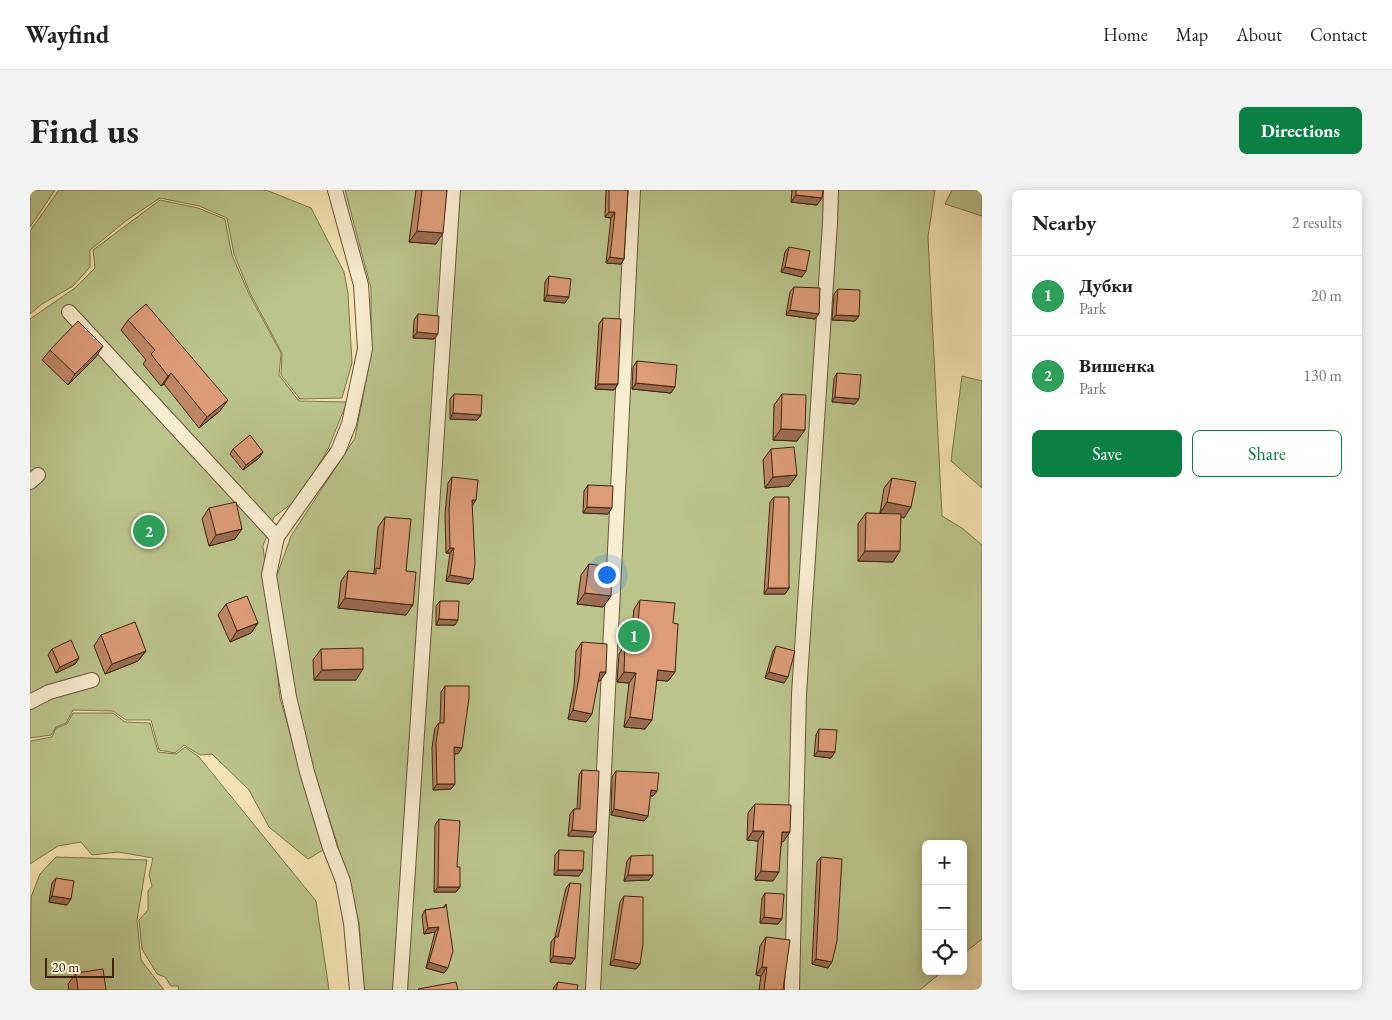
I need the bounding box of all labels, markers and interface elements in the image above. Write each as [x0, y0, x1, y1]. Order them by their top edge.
text: Wayfind [25, 19, 109, 50]
text: Home [1103, 23, 1148, 46]
text: Map [1176, 23, 1208, 46]
text: About [1236, 23, 1282, 46]
text: Contact [1310, 23, 1367, 46]
button: Directions [1239, 107, 1362, 154]
text: Find us [30, 108, 139, 153]
text: Nearby [1032, 209, 1096, 236]
text: 2 results [1292, 212, 1342, 233]
text: Дубки [1079, 273, 1133, 298]
text: 1 [1044, 285, 1052, 306]
text: 20 m [1311, 285, 1342, 306]
text: Park [1079, 298, 1106, 319]
text: Вишенка [1079, 353, 1155, 378]
text: 2 [1044, 365, 1052, 386]
text: 130 m [1303, 365, 1342, 386]
text: Park [1079, 378, 1106, 399]
button: Save [1032, 430, 1182, 477]
button: Share [1192, 430, 1342, 477]
pin: 2 [133, 512, 165, 550]
your location [594, 562, 620, 588]
pin: 1 [618, 617, 650, 655]
map controls [922, 840, 967, 975]
button: + [922, 840, 967, 885]
button: − [922, 885, 967, 930]
button: locate [922, 930, 967, 975]
scale bar [45, 955, 114, 978]
text: 20 m [52, 958, 79, 976]

